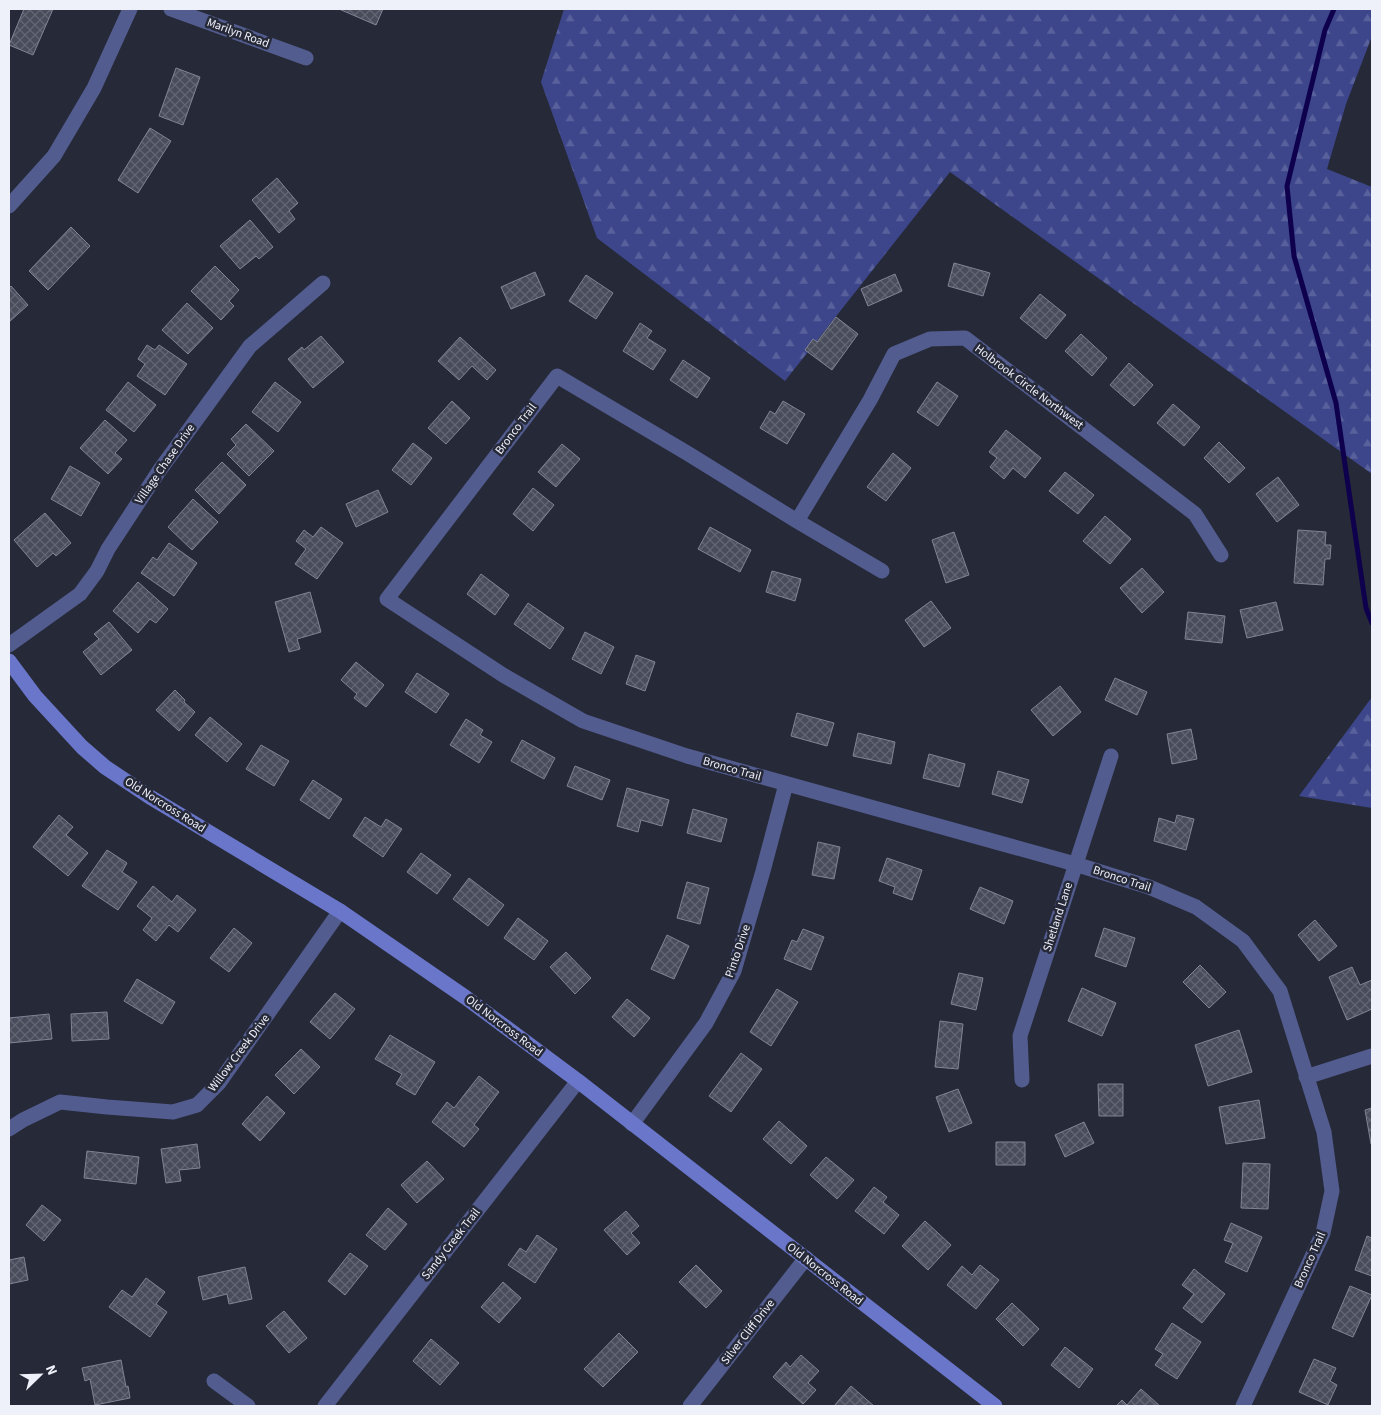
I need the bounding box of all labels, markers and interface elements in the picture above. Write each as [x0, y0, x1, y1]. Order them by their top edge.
street label: Marilyn Road [204, 14, 272, 52]
street label: Holbrook Circle Northwest [971, 340, 1087, 434]
street label: Bronco Trail [491, 400, 541, 458]
street label: Village Chase Drive [131, 420, 199, 508]
street label: Bronco Trail [701, 753, 763, 785]
street label: Old Norcross Road [121, 773, 209, 837]
street label: Bronco Trail [1091, 862, 1153, 896]
street label: Shetland Lane [1039, 880, 1077, 954]
street label: Pinto Drive [721, 922, 755, 980]
street label: Old Norcross Road [462, 991, 546, 1061]
street label: Willow Creek Drive [204, 1011, 274, 1095]
street label: Sandy Creek Trail [418, 1205, 484, 1283]
street label: Bronco Trail [1290, 1229, 1330, 1291]
street label: Old Norcross Road [783, 1239, 867, 1309]
street label: Silver Cliff Drive [717, 1296, 779, 1368]
north arrow [15, 1350, 65, 1400]
text: N [40, 1362, 62, 1379]

